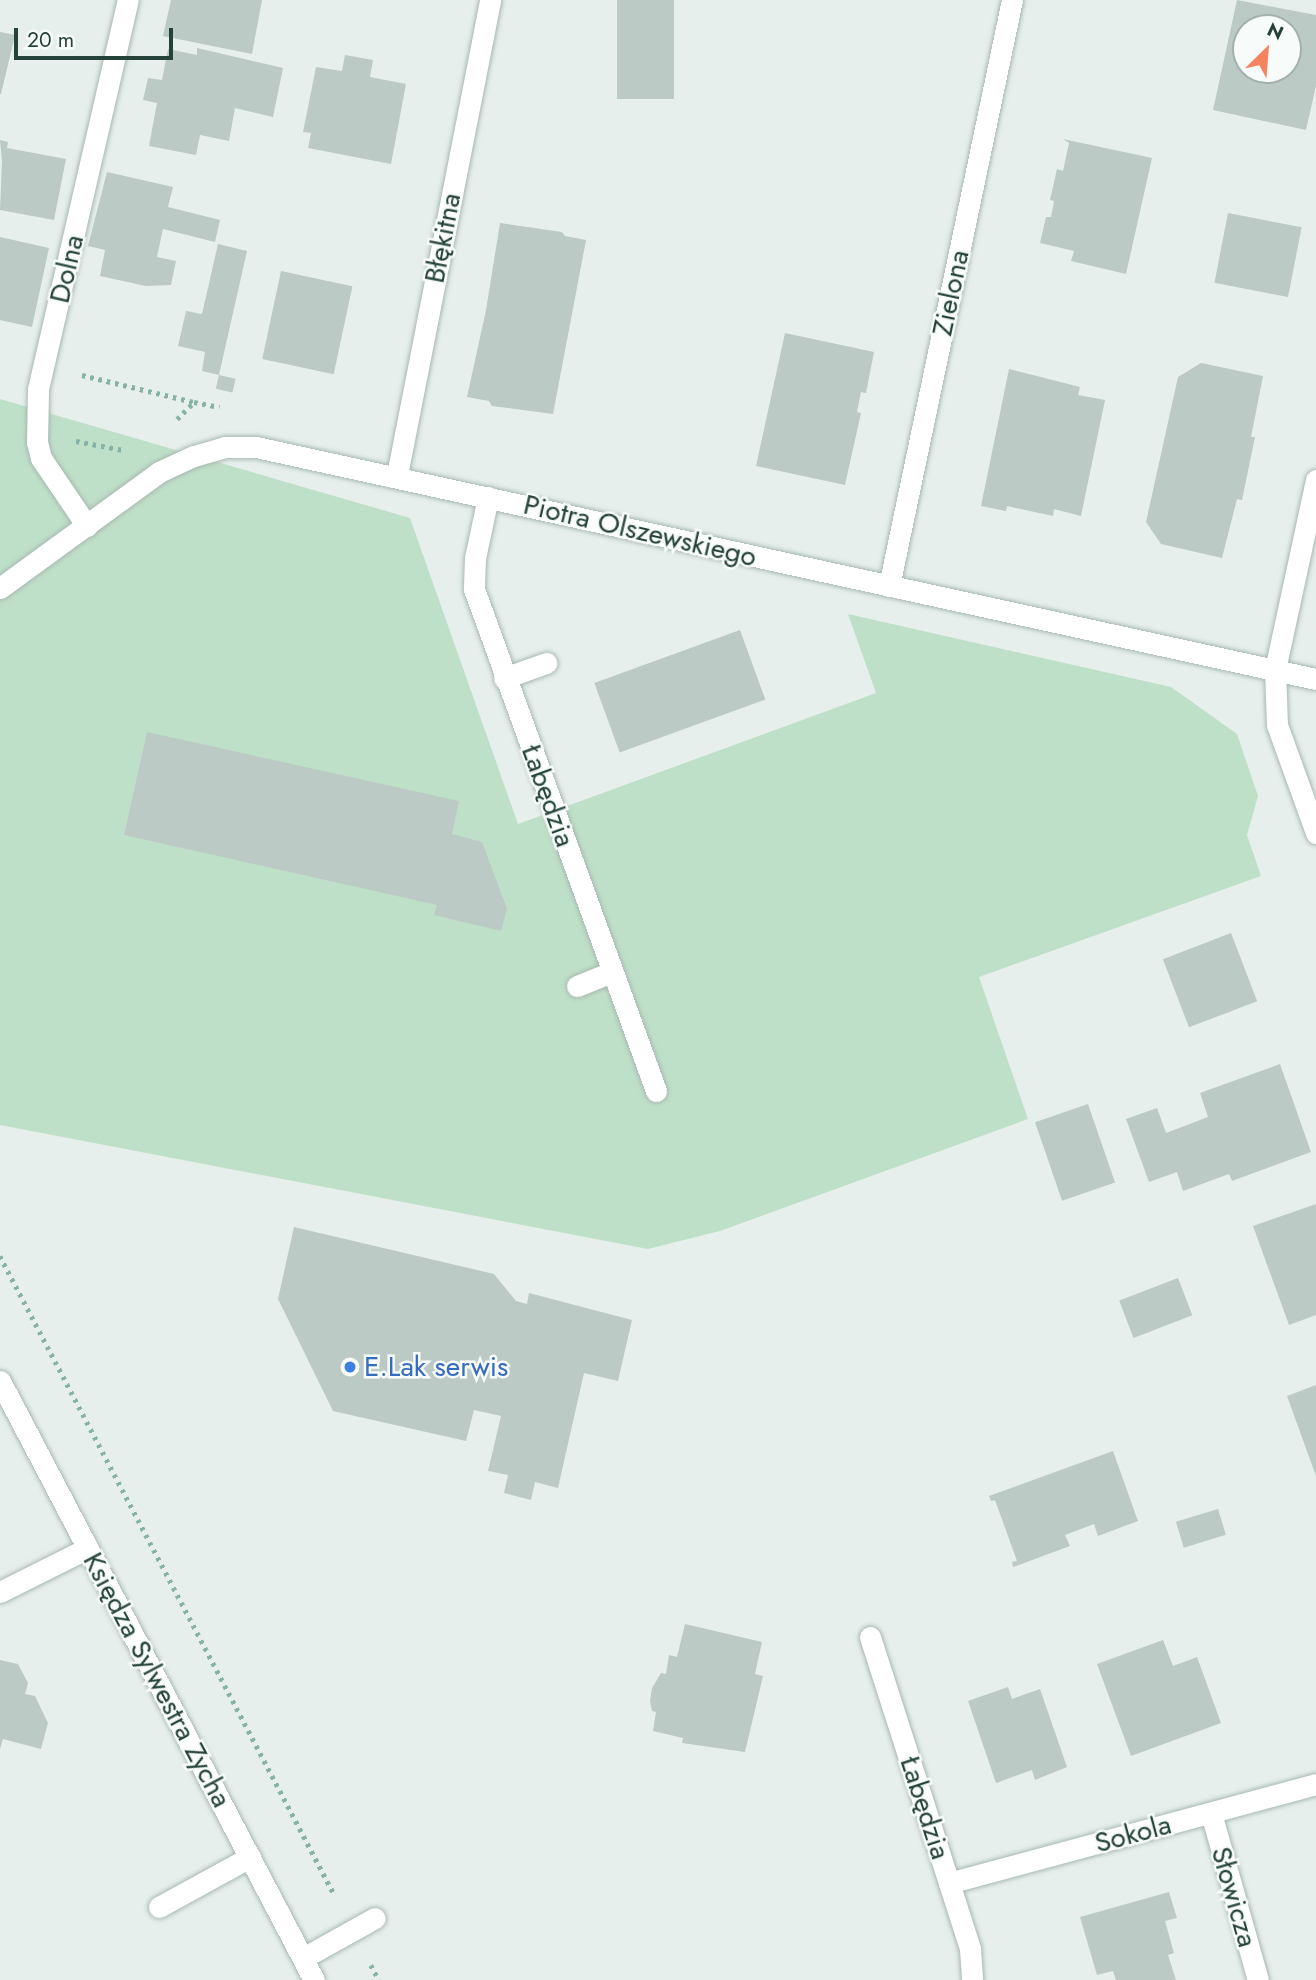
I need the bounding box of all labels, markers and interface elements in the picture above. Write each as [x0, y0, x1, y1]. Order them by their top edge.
scale bar [18, 14, 177, 58]
north arrow [1232, 14, 1302, 84]
text: N [1263, 16, 1288, 47]
text: 20 m [27, 25, 74, 55]
street label: Błękitna [418, 190, 468, 286]
street label: Dolna [43, 232, 91, 306]
street label: Zielona [926, 247, 976, 339]
street label: Piotra Olszewskiego [520, 488, 760, 574]
street label: Łabędzia [514, 740, 582, 852]
place label: E.Lak serwis [364, 1350, 508, 1384]
marker: E.Lak serwis [342, 1359, 358, 1375]
street label: Księdza Sylwestra Zycha [76, 1547, 238, 1813]
street label: Łabędzia [893, 1752, 957, 1864]
street label: Sokola [1091, 1808, 1175, 1860]
street label: Słowicza [1204, 1843, 1264, 1951]

